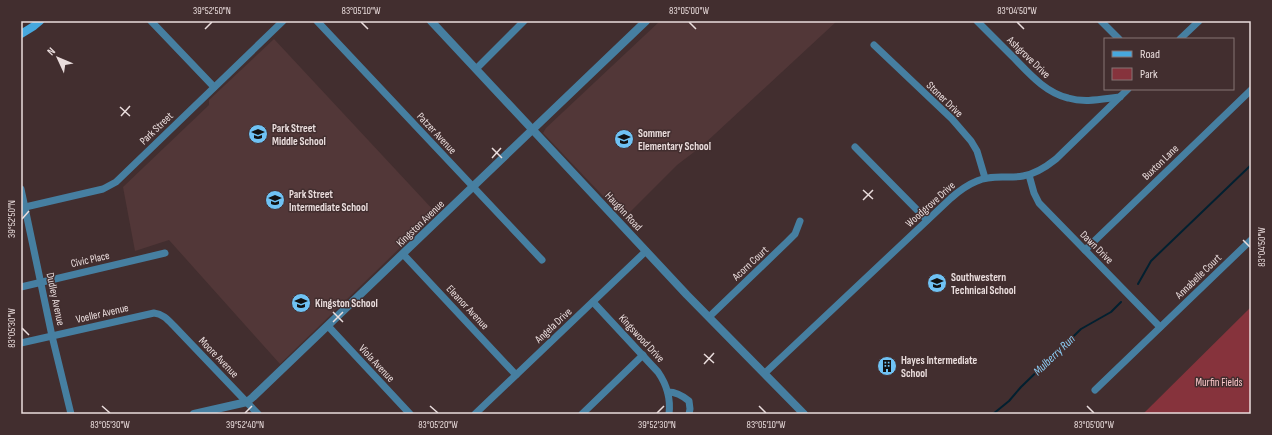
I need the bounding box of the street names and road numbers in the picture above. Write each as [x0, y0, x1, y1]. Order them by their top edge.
street label: Ashgrove Drive [1004, 33, 1053, 81]
street label: Stoner Drive [924, 79, 966, 120]
street label: Park Street [137, 109, 176, 147]
street label: Patzer Avenue [414, 110, 459, 157]
street label: Buxton Lane [1140, 142, 1181, 183]
street label: Woodgrove Drive [903, 179, 958, 230]
street label: Haughn Road [602, 189, 645, 234]
street label: Kingston Avenue [394, 197, 447, 249]
street label: Dawn Drive [1077, 228, 1116, 267]
street label: Acorn Court [729, 243, 771, 284]
street label: Civic Place [69, 249, 111, 270]
street label: Annabelle Court [1172, 251, 1224, 302]
street label: Dudley Avenue [44, 271, 67, 327]
street label: Eleanor Avenue [444, 282, 492, 332]
street label: Voeller Avenue [74, 301, 130, 326]
street label: Angela Drive [531, 305, 574, 346]
street label: Kingswood Drive [616, 312, 667, 365]
street label: Moore Avenue [196, 334, 241, 380]
street label: Viola Avenue [356, 342, 397, 385]

